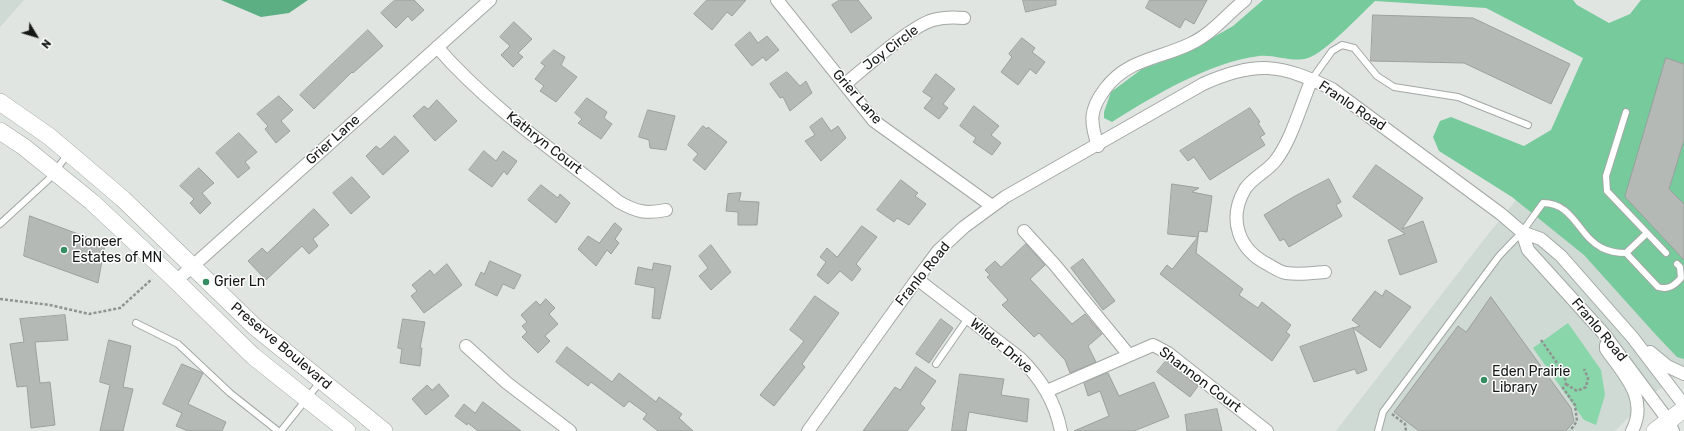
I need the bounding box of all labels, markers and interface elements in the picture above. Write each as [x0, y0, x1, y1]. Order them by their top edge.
north arrow [16, 16, 56, 56]
street label: Joy Circle [860, 22, 922, 74]
text: N [38, 37, 53, 51]
street label: Grier Lane [829, 66, 885, 128]
street label: Franlo Road [1315, 77, 1389, 135]
street label: Kathryn Court [503, 108, 585, 178]
street label: Grier Lane [303, 111, 363, 169]
place label: Pioneer Estates of MN [72, 234, 162, 266]
street label: Franlo Road [892, 239, 954, 309]
marker: Pioneer Estates of MN [59, 245, 69, 255]
place label: Grier Ln [214, 274, 265, 290]
marker: Grier Ln [201, 277, 211, 287]
street label: Franlo Road [1568, 295, 1630, 365]
street label: Preserve Boulevard [227, 299, 335, 393]
street label: Wilder Drive [966, 315, 1036, 377]
street label: Shannon Court [1156, 344, 1244, 416]
place label: Eden Prairie Library [1492, 364, 1570, 396]
marker: Eden Prairie Library [1479, 375, 1489, 385]

